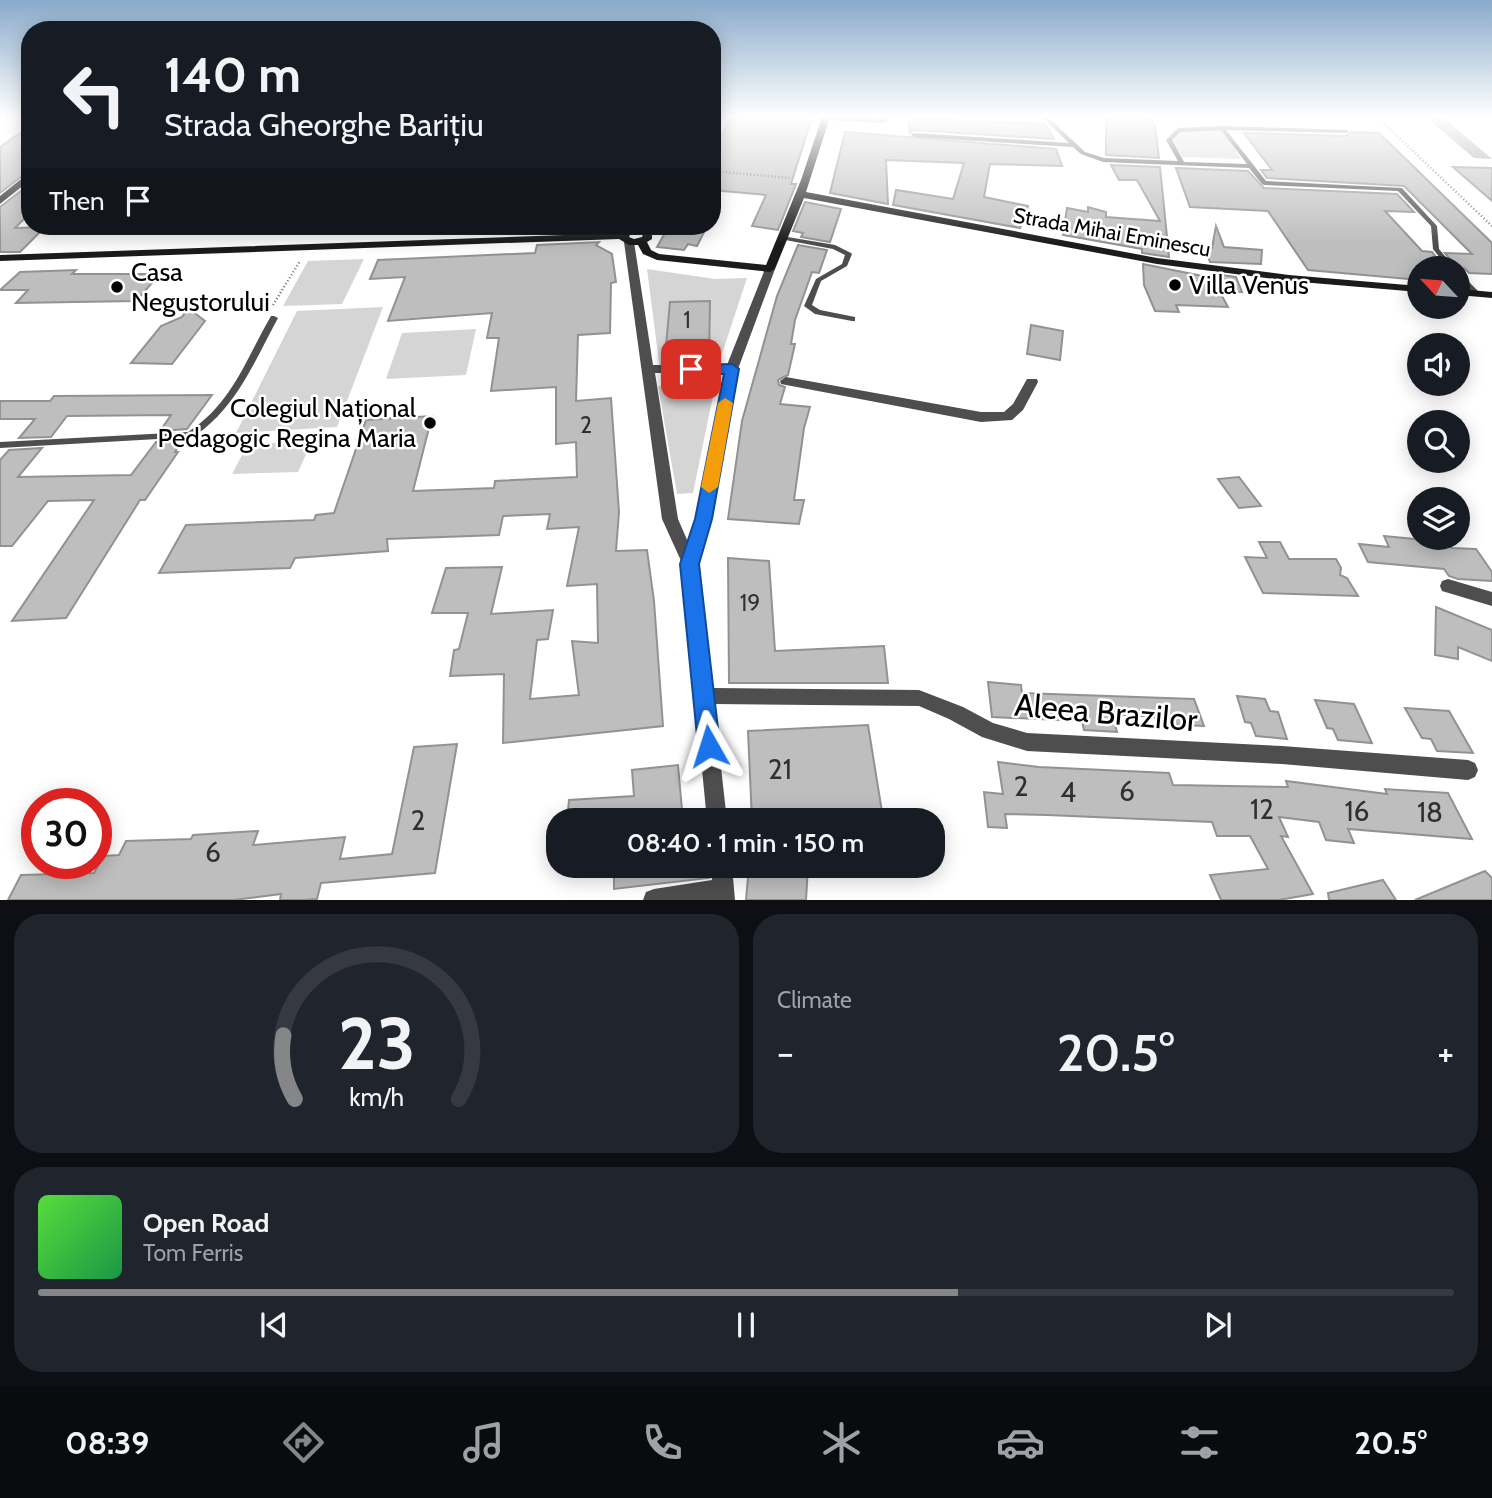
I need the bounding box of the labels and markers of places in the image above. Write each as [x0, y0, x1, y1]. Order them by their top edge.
place label: Casa Negustorului [131, 256, 270, 318]
place label: Villa Venus [1189, 269, 1309, 301]
marker: Villa Venus [1167, 277, 1183, 293]
marker: Casa Negustorului [109, 279, 125, 295]
pin [661, 339, 721, 399]
place label: Colegiul Național Pedagogic Regina Maria [157, 392, 417, 454]
marker: Colegiul Național Pedagogic Regina Maria [422, 415, 438, 431]

